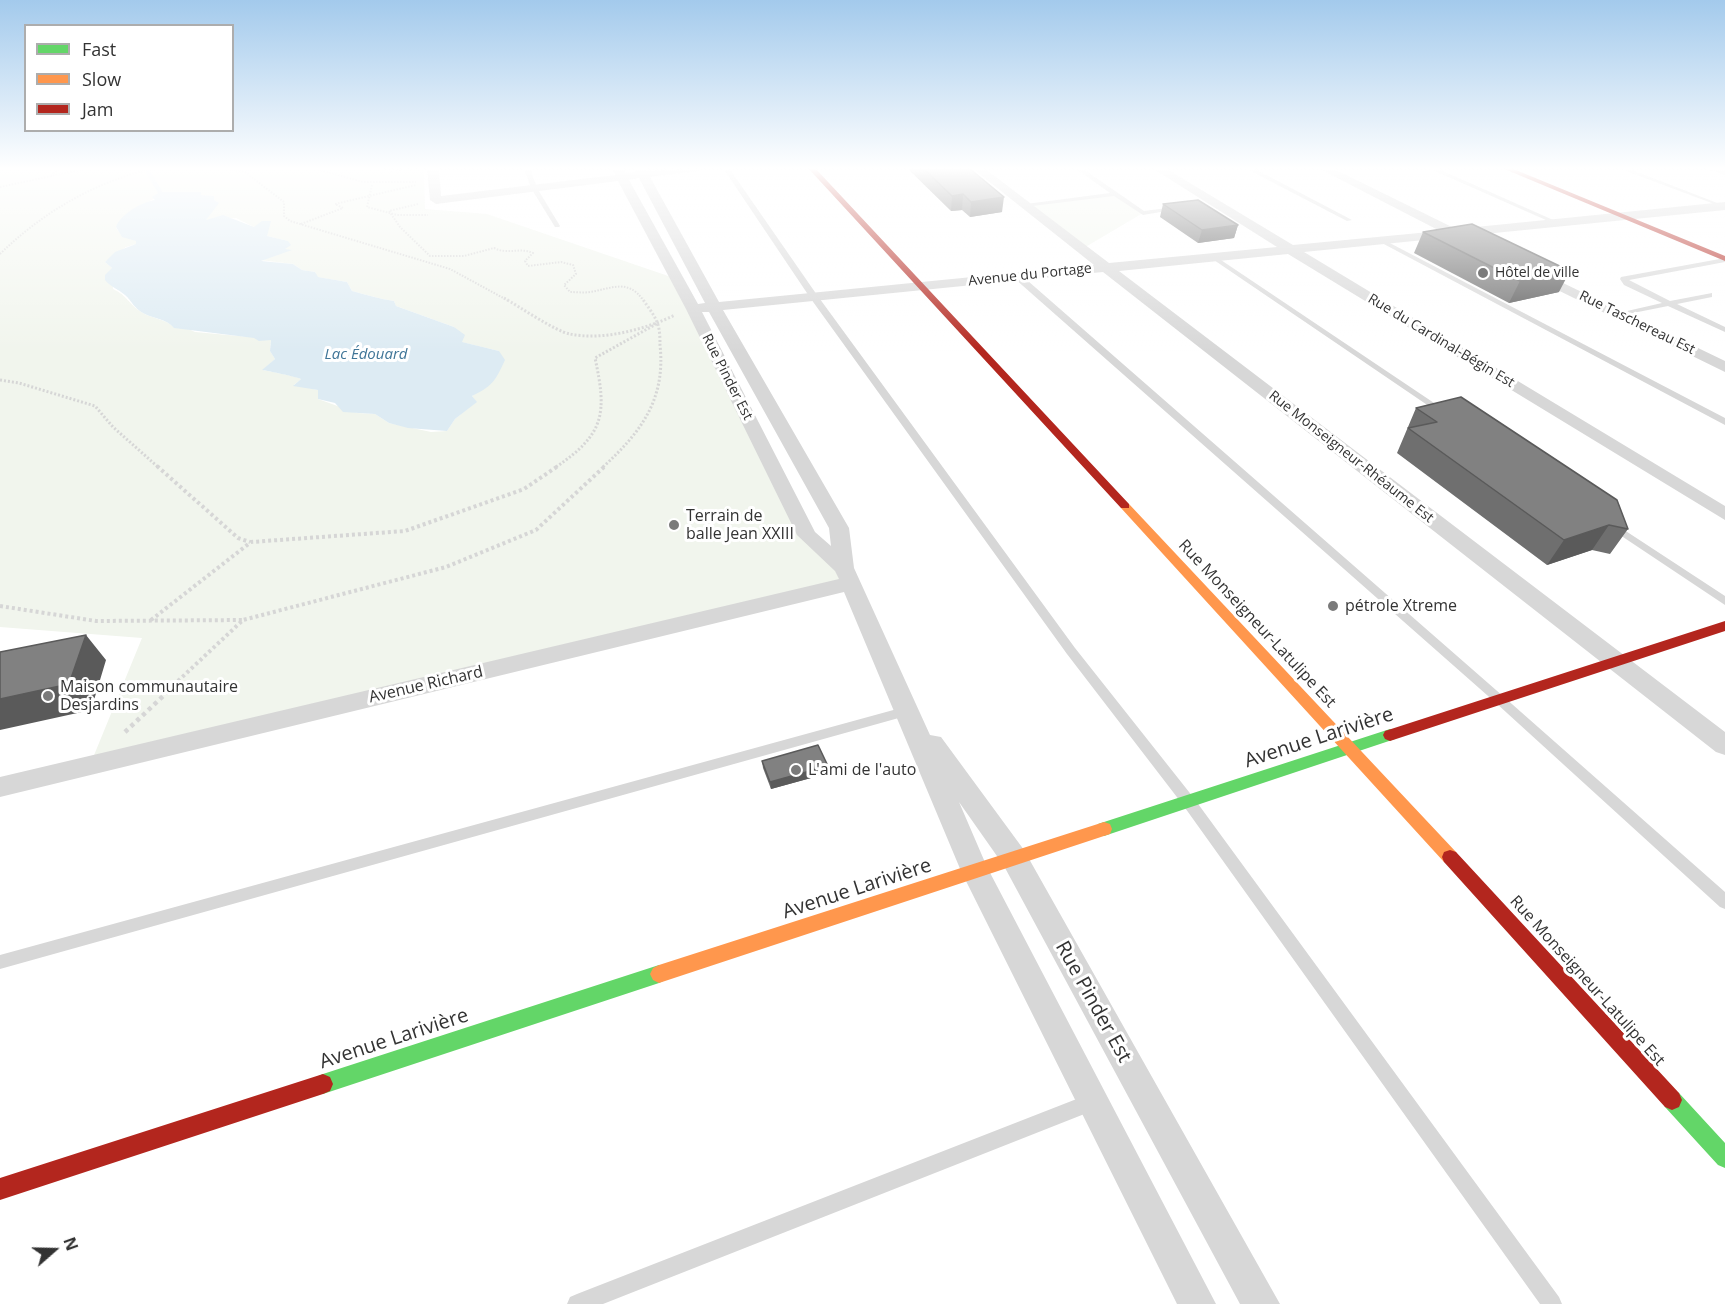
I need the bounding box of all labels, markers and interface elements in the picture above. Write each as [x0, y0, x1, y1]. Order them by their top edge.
legend [24, 24, 234, 132]
text: Fast [82, 37, 116, 61]
text: Slow [82, 67, 121, 91]
text: Jam [82, 97, 114, 121]
street label: Avenue du Portage [967, 260, 1093, 290]
place label: Hôtel de ville [1495, 265, 1579, 281]
marker: Hôtel de ville [1476, 266, 1490, 280]
street label: Rue Taschereau Est [1576, 288, 1698, 358]
street label: Rue du Cardinal-Bégin Est [1365, 291, 1517, 391]
street label: Rue Pinder Est [698, 331, 756, 423]
water label: Lac Édouard [325, 346, 407, 364]
street label: Rue Monseigneur-Rhéaume Est [1265, 387, 1437, 527]
place label: Terrain de balle Jean XXIII [686, 506, 794, 544]
marker: Terrain de balle Jean XXIII [667, 518, 681, 532]
street label: Rue Monseigneur-Latulipe Est [1174, 536, 1340, 712]
place label: pétrole Xtreme [1345, 596, 1457, 616]
marker: pétrole Xtreme [1326, 599, 1340, 613]
street label: Avenue Richard [367, 663, 485, 707]
place label: Maison communautaire Desjardins [60, 677, 238, 715]
marker: Maison communautaire Desjardins [41, 689, 55, 703]
street label: Avenue Larivière [1241, 703, 1397, 773]
place label: L'ami de l'auto [808, 760, 916, 780]
marker: L'ami de l'auto [789, 763, 803, 777]
street label: Avenue Larivière [779, 854, 935, 924]
street label: Rue Monseigneur-Latulipe Est [1506, 892, 1668, 1070]
street label: Rue Pinder Est [1050, 937, 1136, 1067]
street label: Avenue Larivière [316, 1004, 472, 1074]
north arrow [24, 1220, 84, 1280]
text: N [58, 1234, 83, 1254]

